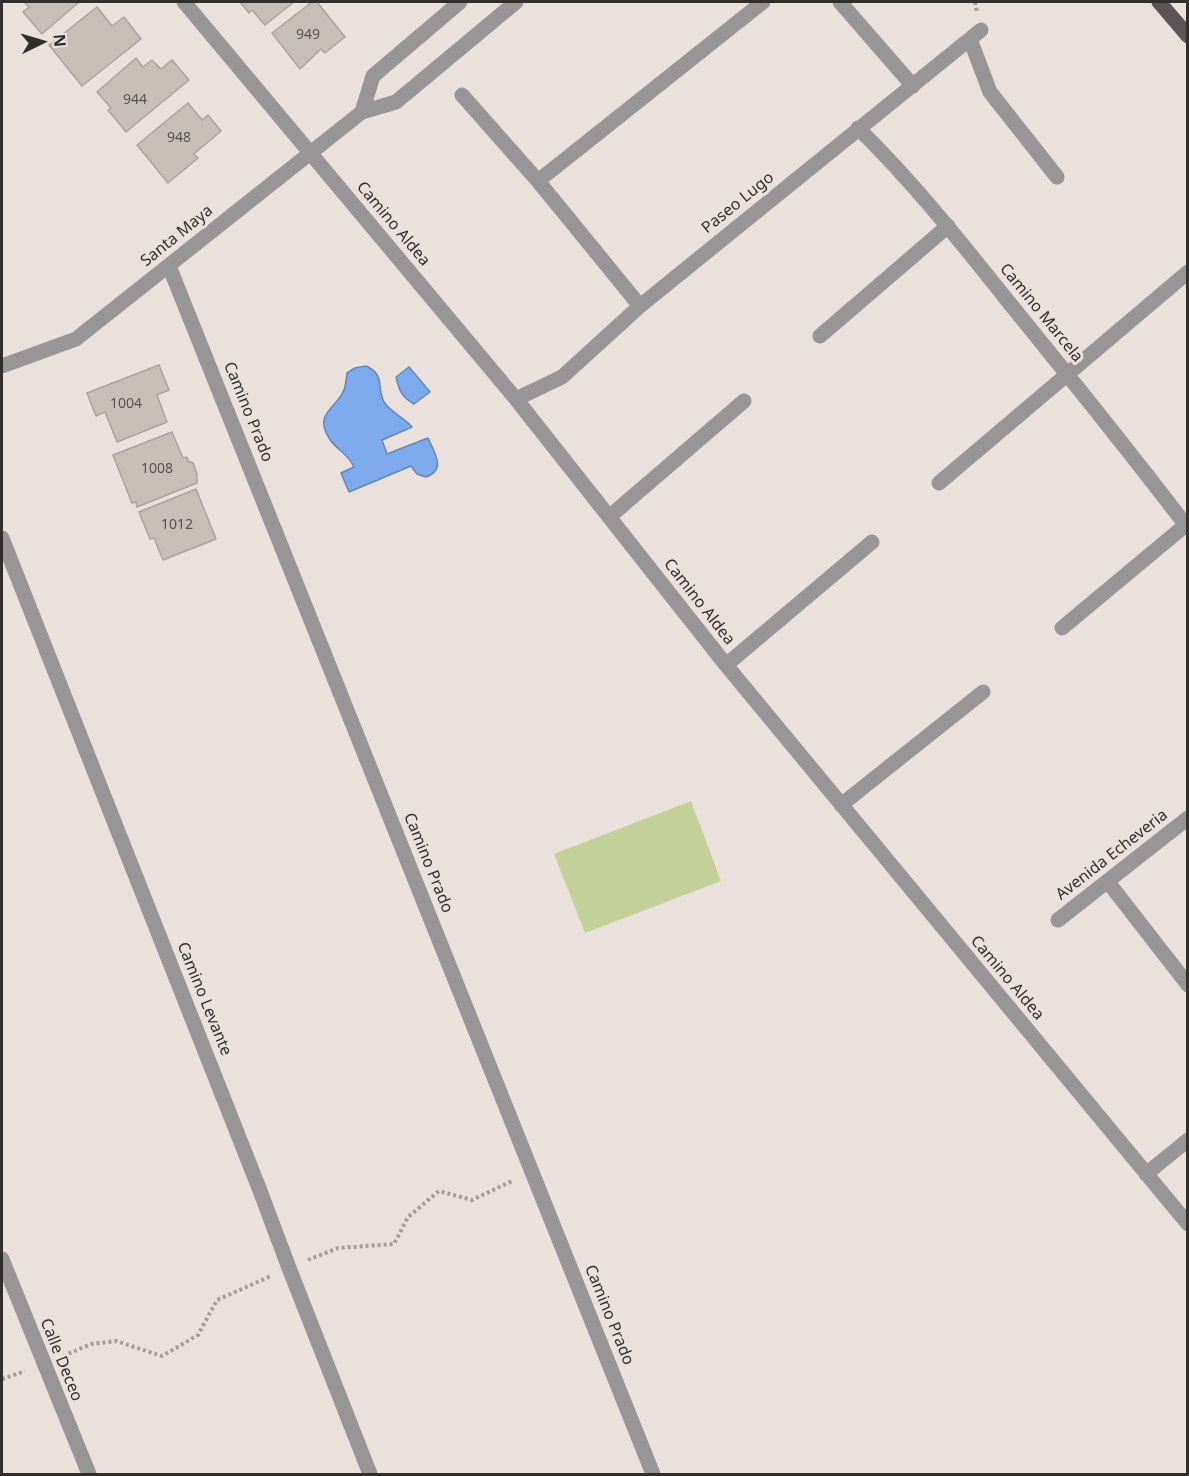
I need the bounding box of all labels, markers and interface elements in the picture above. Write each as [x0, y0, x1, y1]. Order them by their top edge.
north arrow [12, 12, 72, 72]
house number: 949 [296, 27, 320, 43]
text: N [48, 33, 71, 48]
house number: 944 [123, 92, 147, 108]
house number: 948 [167, 130, 191, 146]
street label: Paseo Lugo [698, 168, 778, 238]
street label: Camino Aldea [352, 178, 434, 270]
street label: Santa Maya [137, 201, 217, 271]
street label: Camino Marcela [995, 260, 1087, 366]
street label: Camino Prado [219, 359, 277, 465]
house number: 1004 [110, 396, 142, 412]
house number: 1008 [141, 461, 173, 477]
house number: 1012 [161, 517, 193, 533]
street label: Camino Aldea [659, 555, 739, 649]
street label: Avenida Echeveria [1052, 805, 1172, 905]
street label: Camino Prado [399, 810, 457, 916]
street label: Camino Aldea [966, 932, 1048, 1024]
street label: Camino Levante [172, 939, 236, 1059]
street label: Camino Prado [580, 1262, 638, 1368]
street label: Calle Deceo [36, 1316, 86, 1404]

